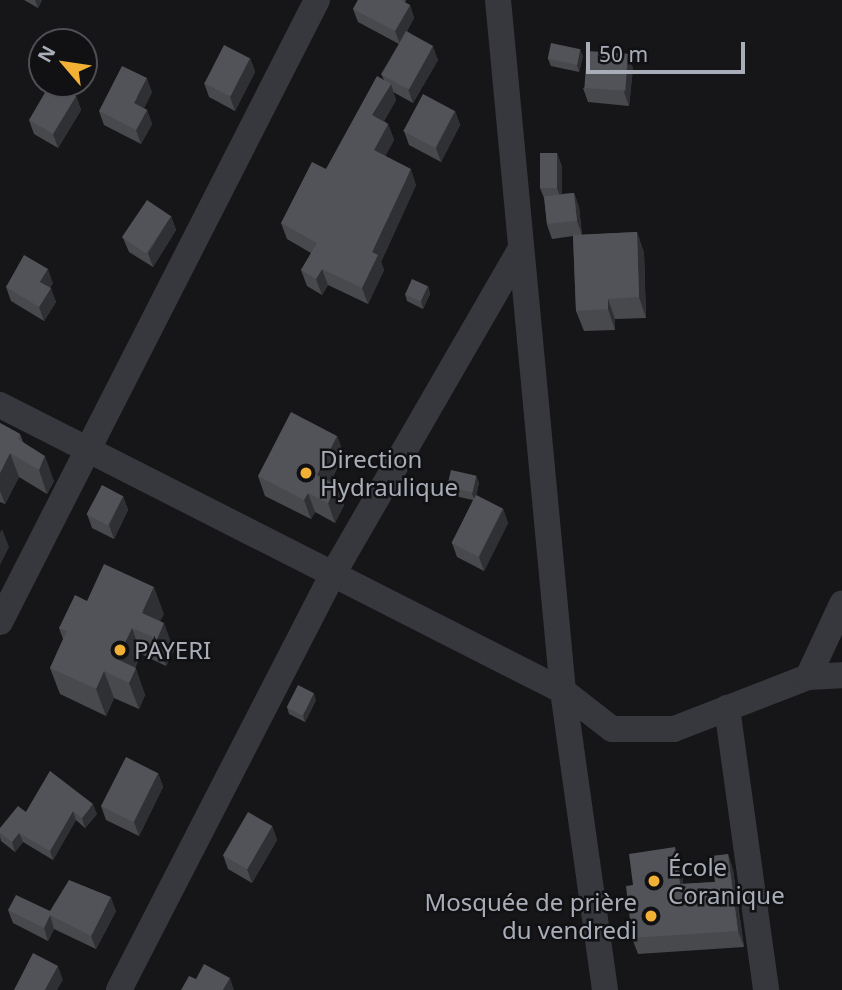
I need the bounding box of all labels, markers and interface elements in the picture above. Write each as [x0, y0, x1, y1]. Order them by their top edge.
north arrow [28, 28, 98, 98]
scale bar [590, 28, 749, 72]
text: 50 m [599, 40, 648, 68]
text: N [31, 41, 61, 67]
place label: Direction Hydraulique [320, 445, 458, 501]
marker: Direction Hydraulique [298, 465, 314, 481]
place label: PAYERI [134, 636, 211, 664]
marker: PAYERI [112, 642, 128, 658]
place label: École Coranique [668, 853, 785, 909]
marker: École Coranique [646, 873, 662, 889]
place label: Mosquée de prière du vendredi [424, 888, 637, 944]
marker: Mosquée de prière du vendredi [643, 908, 659, 924]

